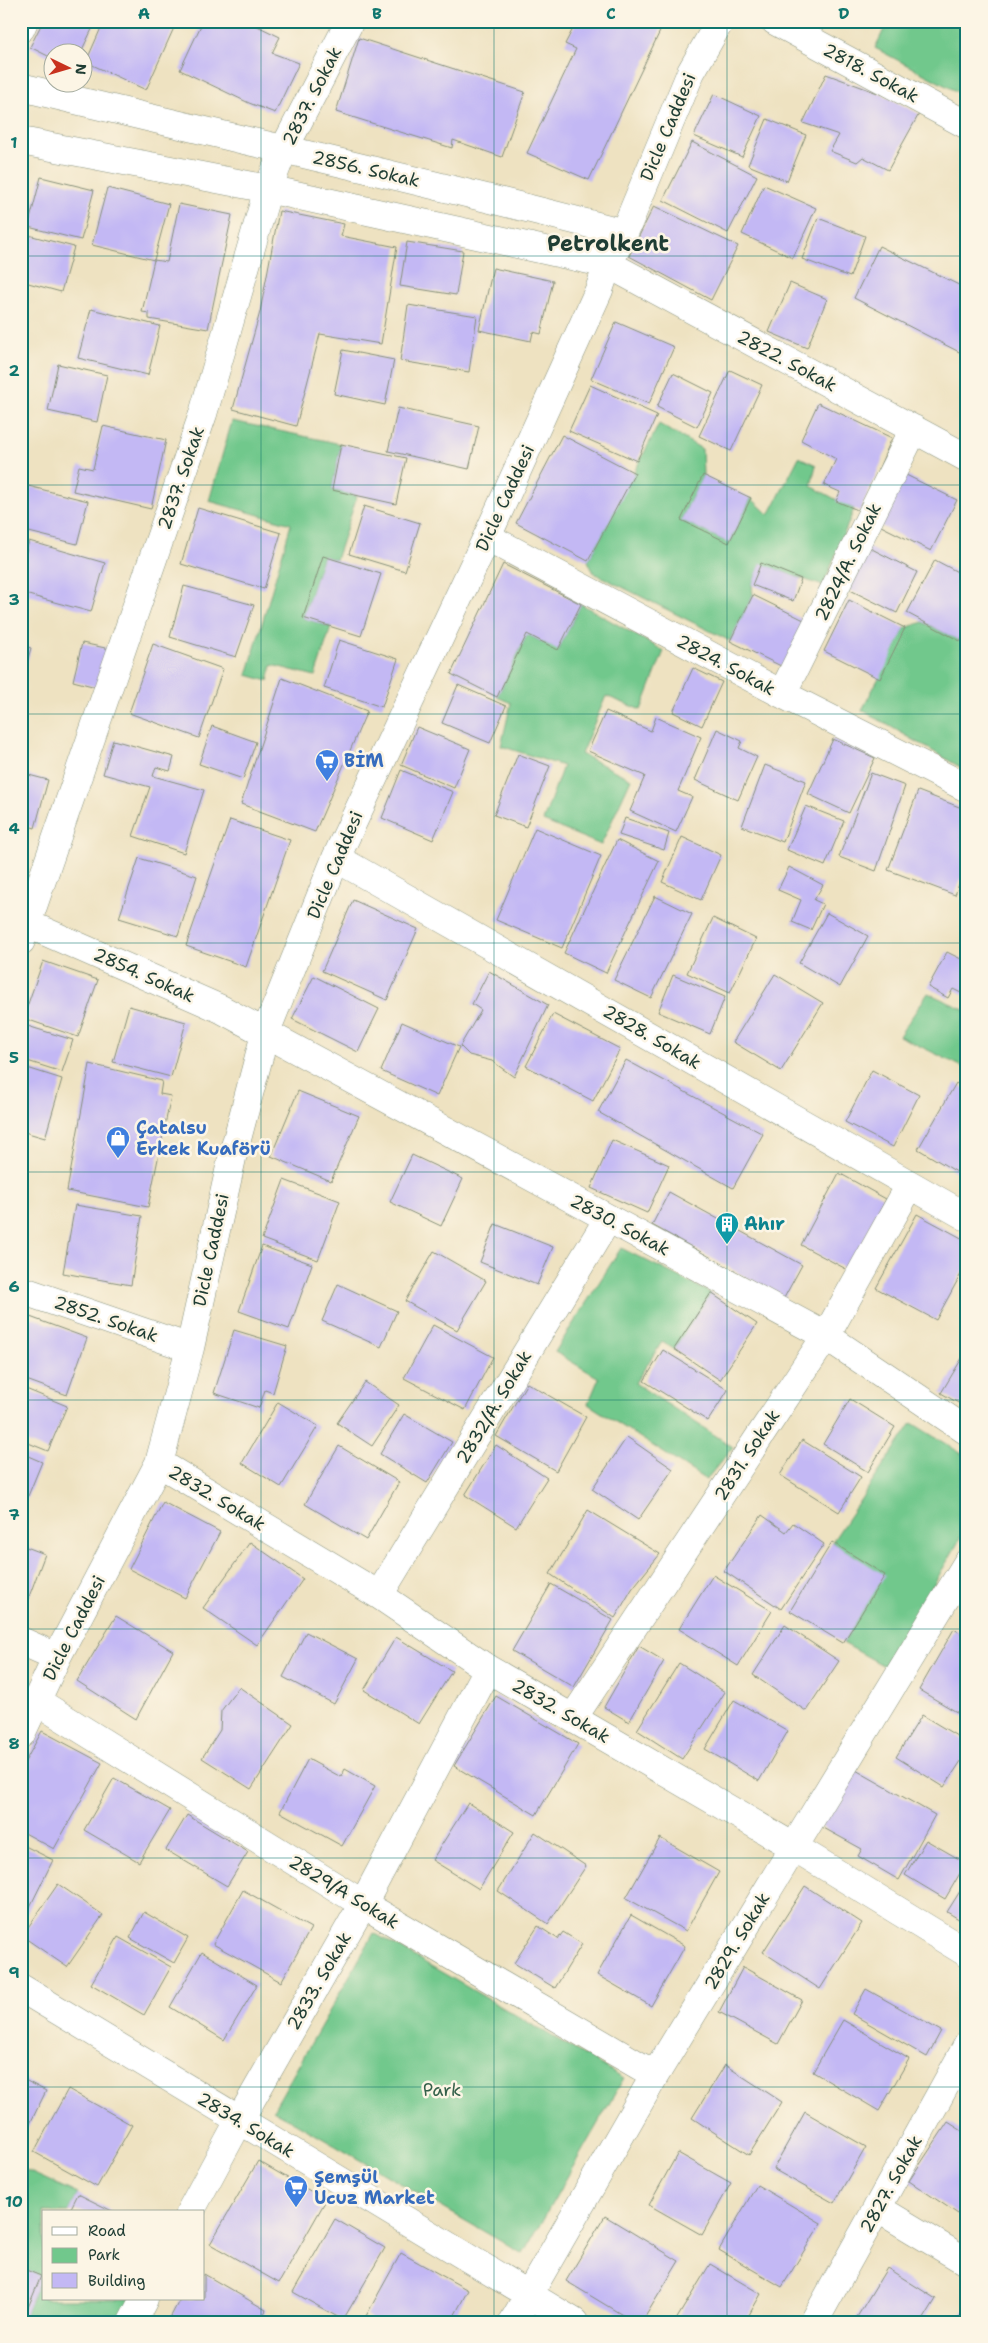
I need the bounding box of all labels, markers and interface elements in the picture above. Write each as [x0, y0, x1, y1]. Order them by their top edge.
text: A [138, 3, 150, 24]
text: B [372, 3, 382, 24]
text: C [606, 3, 616, 24]
text: D [838, 3, 850, 24]
street label: 2818. Sokak [819, 38, 923, 108]
north arrow [42, 42, 92, 92]
street label: 2837. Sokak [277, 42, 347, 150]
text: N [72, 63, 90, 75]
street label: Dicle Caddesi [634, 69, 702, 185]
text: 1 [10, 132, 18, 153]
street label: 2856. Sokak [310, 145, 422, 193]
district label: Petrolkent [547, 229, 669, 258]
street label: 2822. Sokak [733, 325, 841, 397]
text: 2 [8, 360, 20, 381]
street label: 2837. Sokak [152, 423, 210, 533]
street label: Dicle Caddesi [470, 441, 540, 555]
street label: 2824/A. Sokak [809, 499, 887, 625]
text: 3 [8, 589, 20, 610]
street label: 2824. Sokak [672, 629, 780, 701]
supermarket icon: BİM [314, 748, 340, 782]
place label: BİM [344, 749, 384, 773]
street label: Dicle Caddesi [301, 807, 369, 923]
text: 4 [8, 818, 20, 839]
street label: 2854. Sokak [89, 942, 199, 1008]
street label: 2828. Sokak [598, 999, 706, 1075]
text: 5 [9, 1047, 19, 1068]
place label: Çatalsu Erkek Kuaförü [136, 1116, 271, 1161]
shop icon: Çatalsu Erkek Kuaförü [105, 1125, 131, 1159]
street label: 2830. Sokak [566, 1189, 674, 1261]
street label: Dicle Caddesi [187, 1191, 235, 1309]
building icon: Ahır [714, 1211, 740, 1245]
place label: Ahır [744, 1212, 785, 1236]
text: 6 [8, 1276, 20, 1297]
street label: 2852. Sokak [51, 1290, 161, 1348]
street label: 2832/A. Sokak [451, 1346, 537, 1468]
street label: 2831. Sokak [709, 1405, 785, 1505]
street label: 2832. Sokak [164, 1460, 270, 1536]
text: 7 [8, 1504, 20, 1525]
street label: Dicle Caddesi [37, 1571, 111, 1685]
street label: 2832. Sokak [508, 1673, 614, 1749]
text: 8 [8, 1733, 20, 1754]
street label: 2829/A Sokak [284, 1850, 404, 1934]
street label: 2829. Sokak [698, 1888, 776, 1994]
street label: 2833. Sokak [281, 1928, 357, 2034]
text: 9 [8, 1962, 20, 1983]
park label: Park [423, 2078, 461, 2102]
street label: 2834. Sokak [193, 2087, 299, 2163]
street label: 2827. Sokak [854, 2131, 928, 2237]
place label: Şemşül Ucuz Market [314, 2165, 435, 2210]
supermarket icon: Şemşül Ucuz Market [283, 2174, 309, 2208]
text: 10 [5, 2191, 23, 2212]
legend [42, 2210, 205, 2300]
text: Road [88, 2221, 126, 2241]
text: Park [88, 2245, 120, 2265]
text: Building [88, 2271, 145, 2291]

